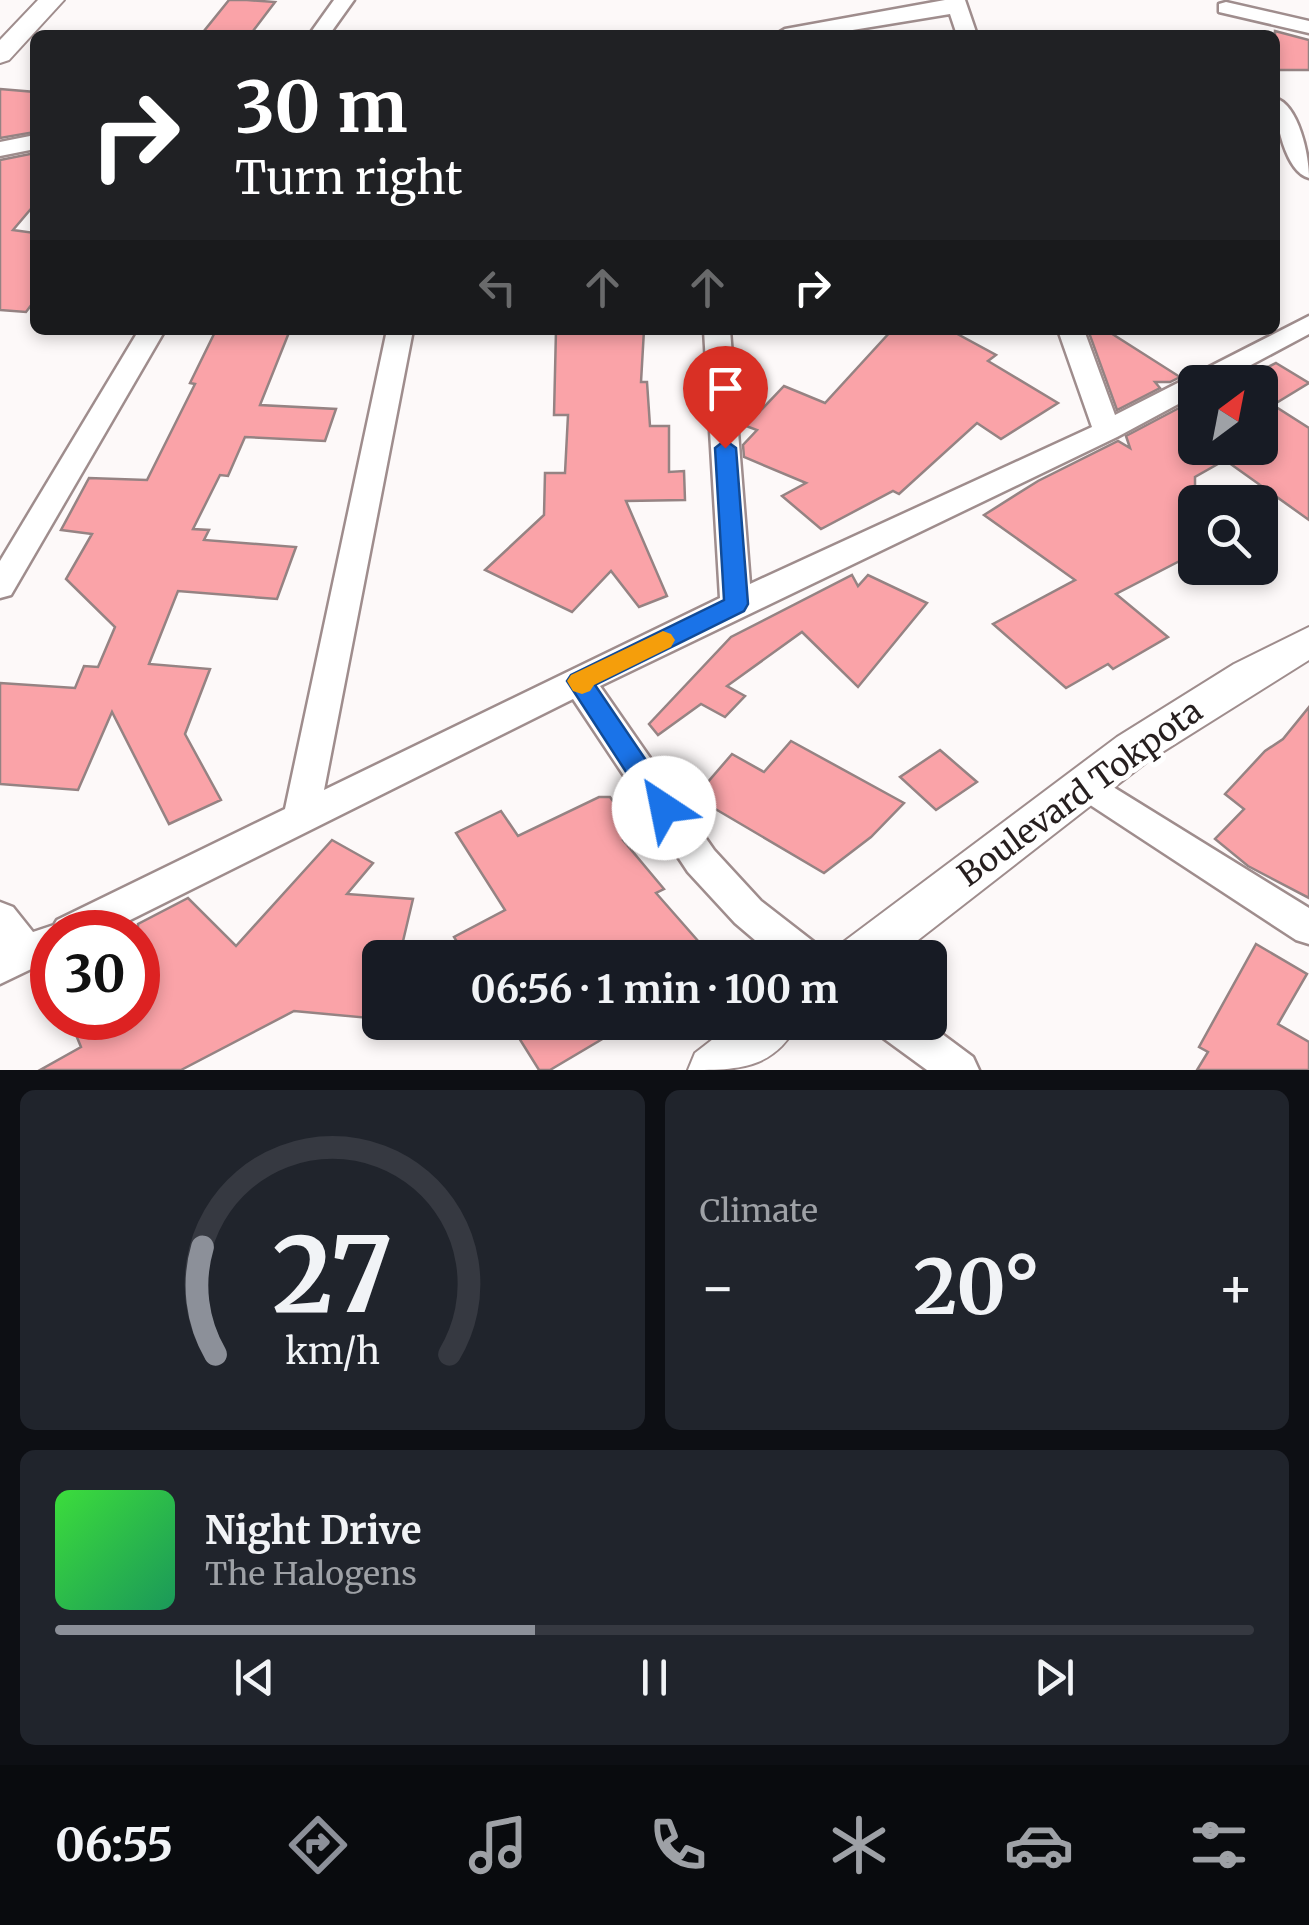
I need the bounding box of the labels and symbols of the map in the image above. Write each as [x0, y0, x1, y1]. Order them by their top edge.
pin [683, 346, 768, 449]
north arrow [1178, 365, 1278, 465]
street label: Boulevard Tokpota [950, 691, 1210, 895]
position arrow [612, 756, 716, 860]
speed limit sign: 30 [30, 910, 160, 1040]

